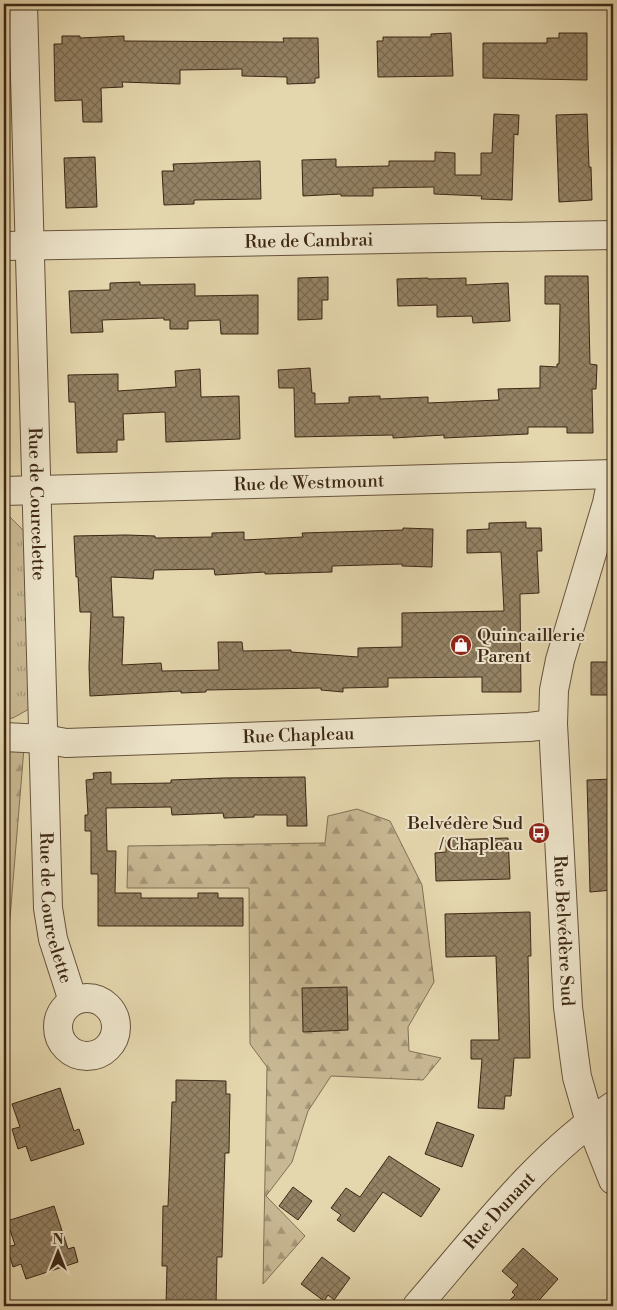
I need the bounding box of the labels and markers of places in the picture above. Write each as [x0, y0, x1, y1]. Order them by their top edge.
place label: Quincaillerie Parent [477, 624, 585, 668]
shop icon: Quincaillerie Parent [449, 633, 473, 657]
place label: Belvédère Sud / Chapleau [406, 812, 524, 856]
bus stop icon: Belvédère Sud / Chapleau [527, 821, 551, 845]

